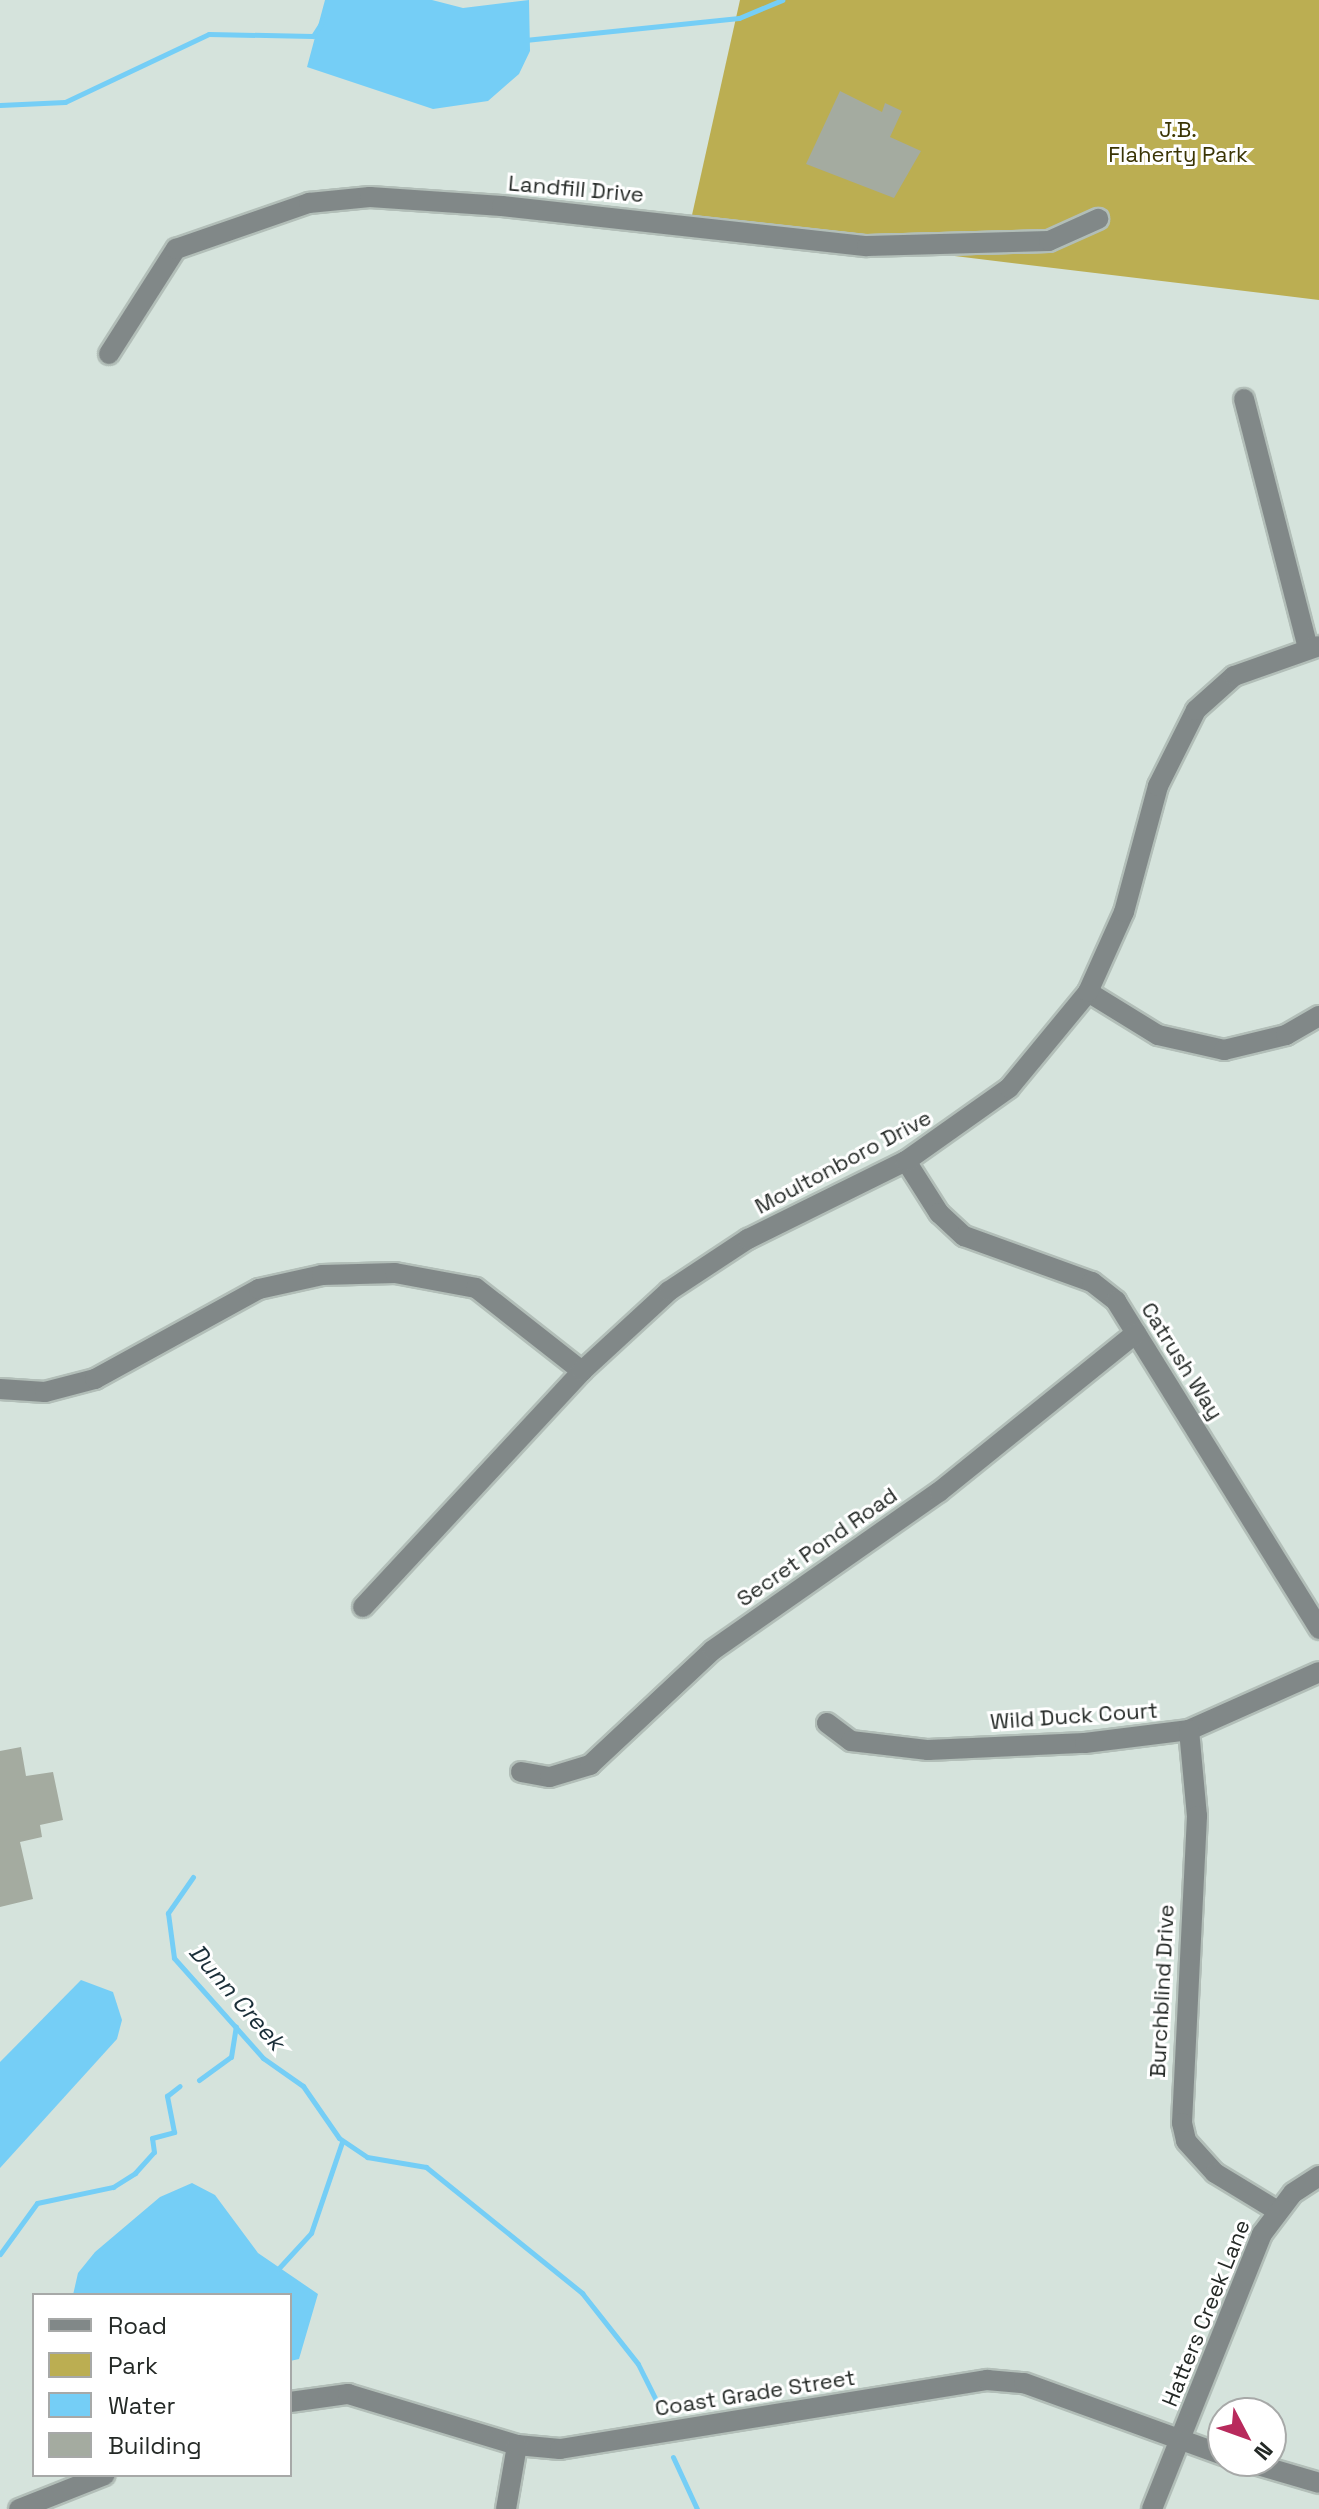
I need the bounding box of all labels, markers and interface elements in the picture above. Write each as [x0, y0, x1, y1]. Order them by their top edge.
park label: J.B. Flaherty Park [1108, 116, 1248, 168]
street label: Landfill Drive [507, 170, 645, 208]
street label: Moultonboro Drive [750, 1104, 936, 1220]
street label: Catrush Way [1135, 1297, 1229, 1425]
street label: Secret Pond Road [732, 1482, 902, 1612]
street label: Wild Duck Court [989, 1697, 1159, 1735]
street label: Burchblind Drive [1144, 1904, 1180, 2078]
water label: Dunn Creek [183, 1938, 291, 2056]
street label: Hatters Creek Lane [1156, 2216, 1256, 2410]
legend [32, 2293, 292, 2477]
text: Road [108, 2310, 167, 2341]
text: Park [108, 2350, 158, 2381]
street label: Coast Grade Street [653, 2364, 857, 2422]
text: Water [108, 2390, 176, 2421]
north arrow [1207, 2397, 1287, 2477]
text: Building [108, 2430, 202, 2461]
text: N [1248, 2437, 1279, 2466]

